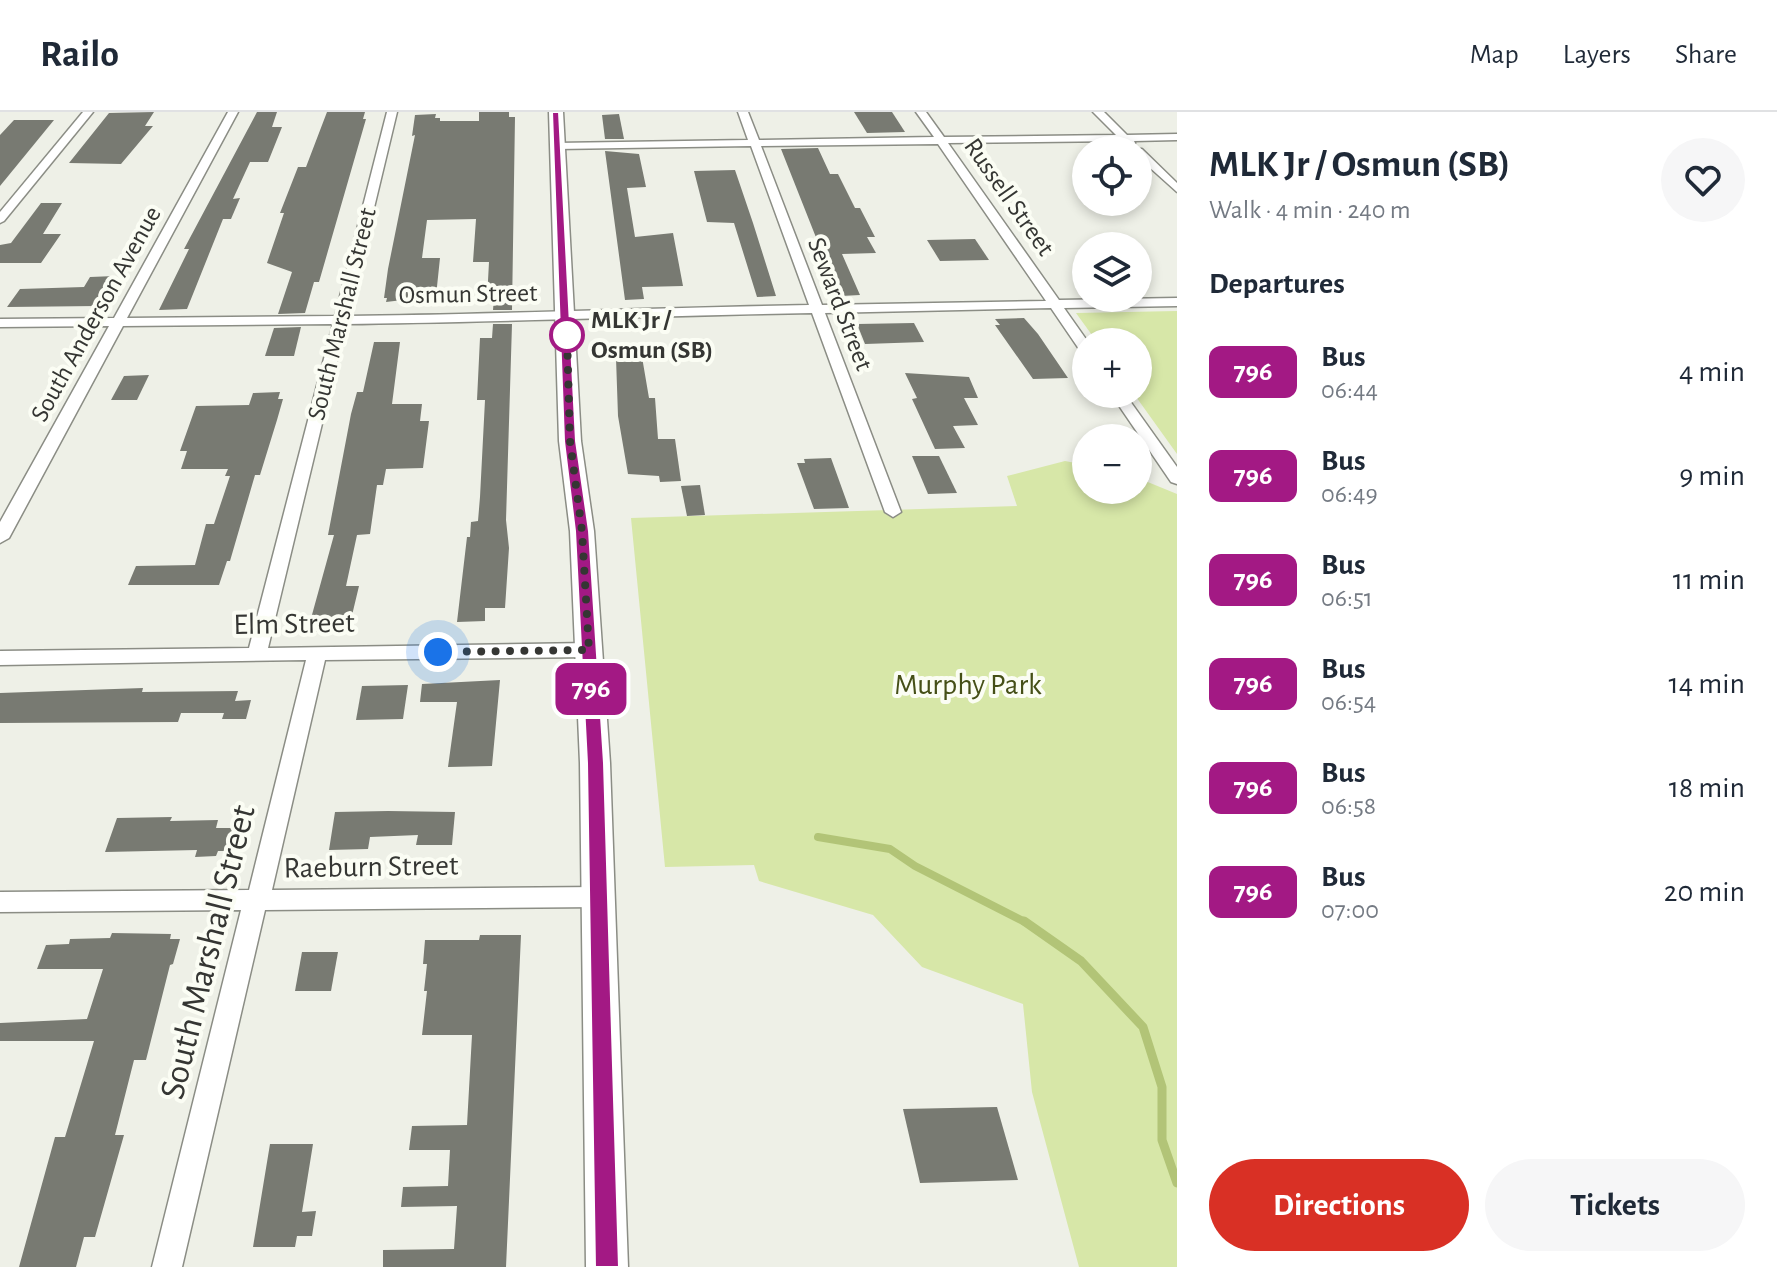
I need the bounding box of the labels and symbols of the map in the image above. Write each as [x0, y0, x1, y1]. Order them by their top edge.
street label: Russell Street [959, 134, 1059, 260]
street label: South Anderson Avenue [26, 202, 166, 426]
street label: South Marshall Street [303, 205, 381, 423]
street label: Seward Street [803, 234, 877, 374]
street label: Osmun Street [398, 280, 538, 308]
place label: MLK Jr / Osmun (SB) [591, 307, 713, 363]
marker: MLK Jr / Osmun (SB) [550, 318, 584, 352]
street label: Elm Street [233, 608, 355, 640]
your location [418, 632, 458, 672]
line badge: 796 [545, 663, 637, 715]
park label: Murphy Park [894, 670, 1042, 700]
street label: South Marshall Street [154, 801, 262, 1103]
street label: Raeburn Street [283, 850, 459, 884]

